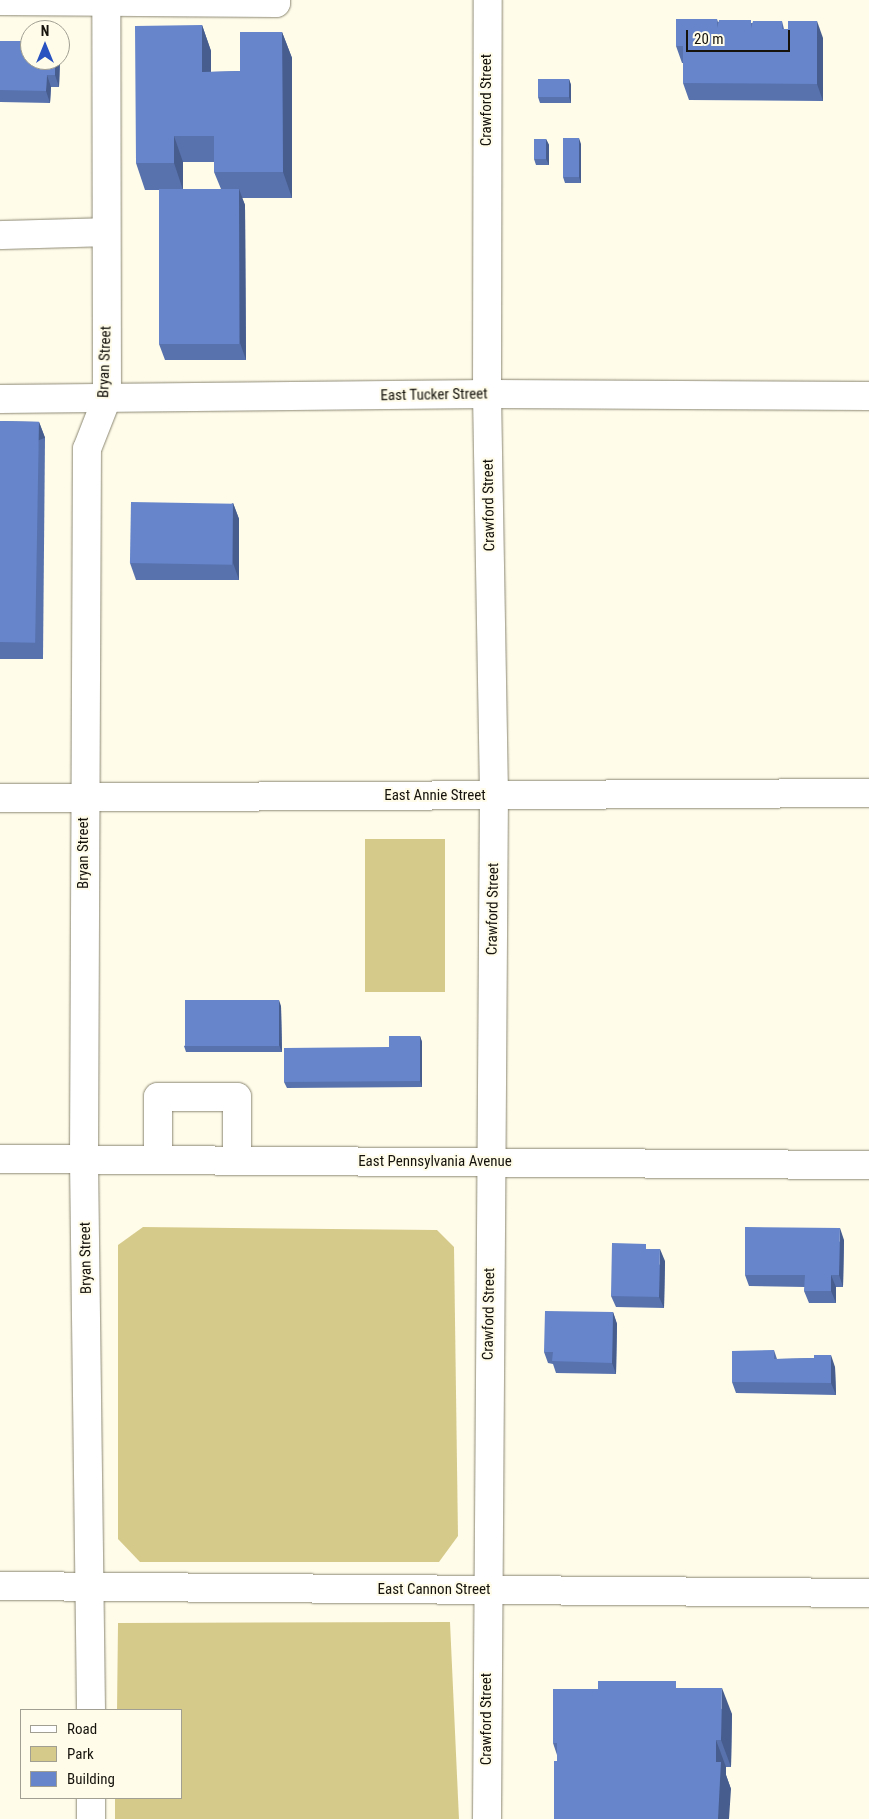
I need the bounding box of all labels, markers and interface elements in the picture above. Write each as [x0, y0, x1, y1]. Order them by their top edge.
north arrow [20, 20, 70, 70]
scale bar [689, 20, 793, 52]
text: N [41, 23, 49, 39]
text: 20 m [694, 30, 724, 48]
street label: Crawford Street [478, 54, 496, 146]
street label: Bryan Street [95, 326, 115, 398]
street label: East Tucker Street [380, 385, 488, 405]
street label: Crawford Street [479, 459, 499, 551]
street label: East Annie Street [384, 787, 486, 805]
street label: Bryan Street [75, 817, 93, 889]
street label: Crawford Street [483, 863, 503, 955]
street label: East Pennsylvania Avenue [358, 1153, 512, 1171]
street label: Bryan Street [76, 1222, 96, 1294]
street label: Crawford Street [479, 1268, 499, 1360]
street label: East Cannon Street [378, 1581, 490, 1599]
street label: Crawford Street [478, 1673, 496, 1765]
legend [20, 1709, 182, 1799]
text: Road [67, 1720, 97, 1738]
text: Park [67, 1745, 94, 1763]
text: Building [67, 1770, 115, 1788]

